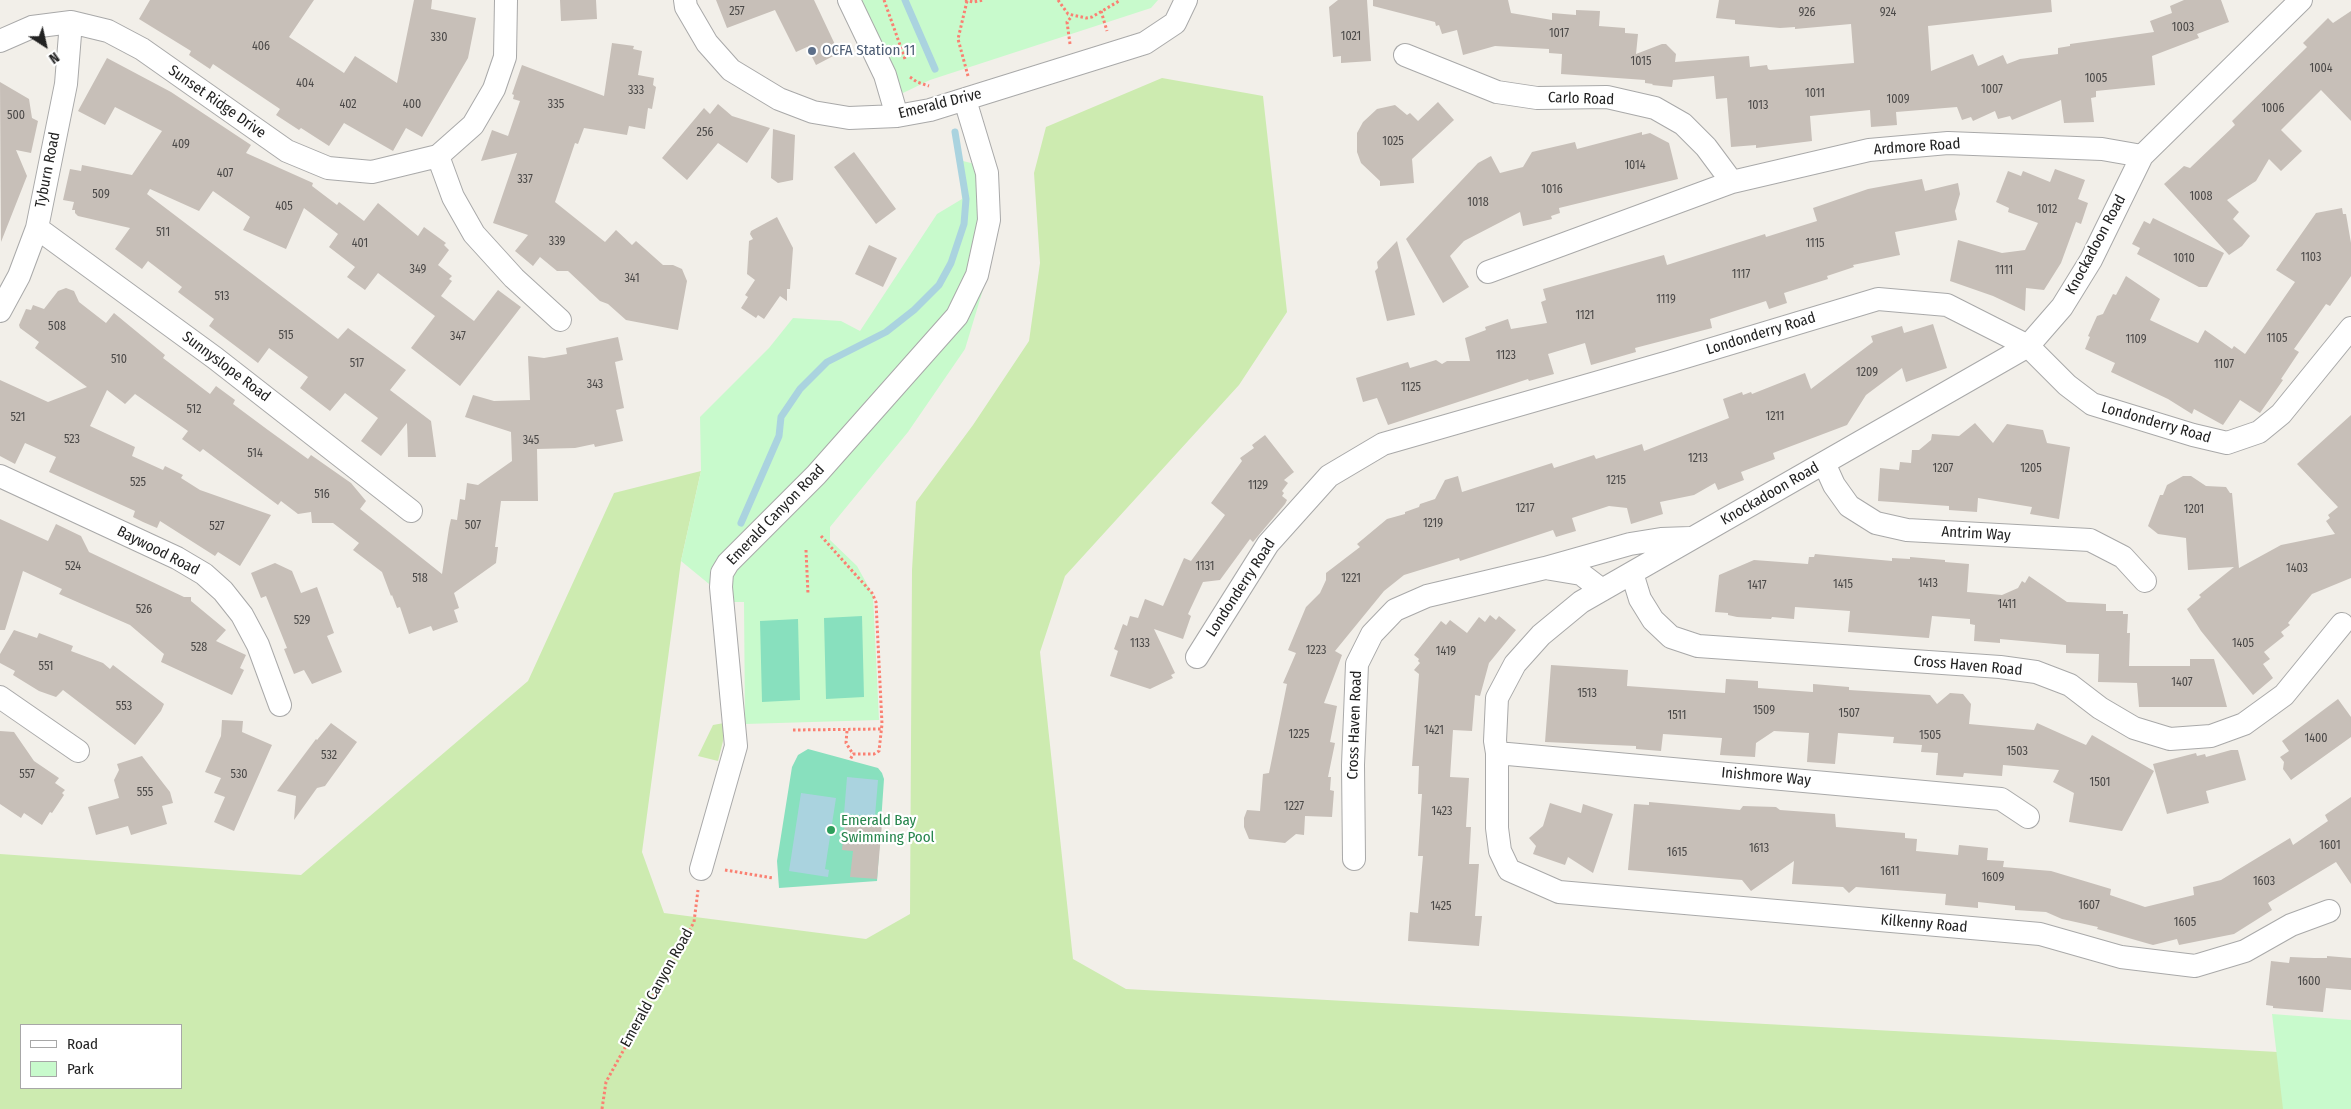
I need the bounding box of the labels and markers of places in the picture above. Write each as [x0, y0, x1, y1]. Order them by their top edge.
place label: OCFA Station 11 [822, 42, 915, 60]
marker: OCFA Station 11 [806, 45, 818, 57]
place label: Emerald Bay Swimming Pool [841, 812, 935, 847]
marker: Emerald Bay Swimming Pool [825, 824, 837, 836]

